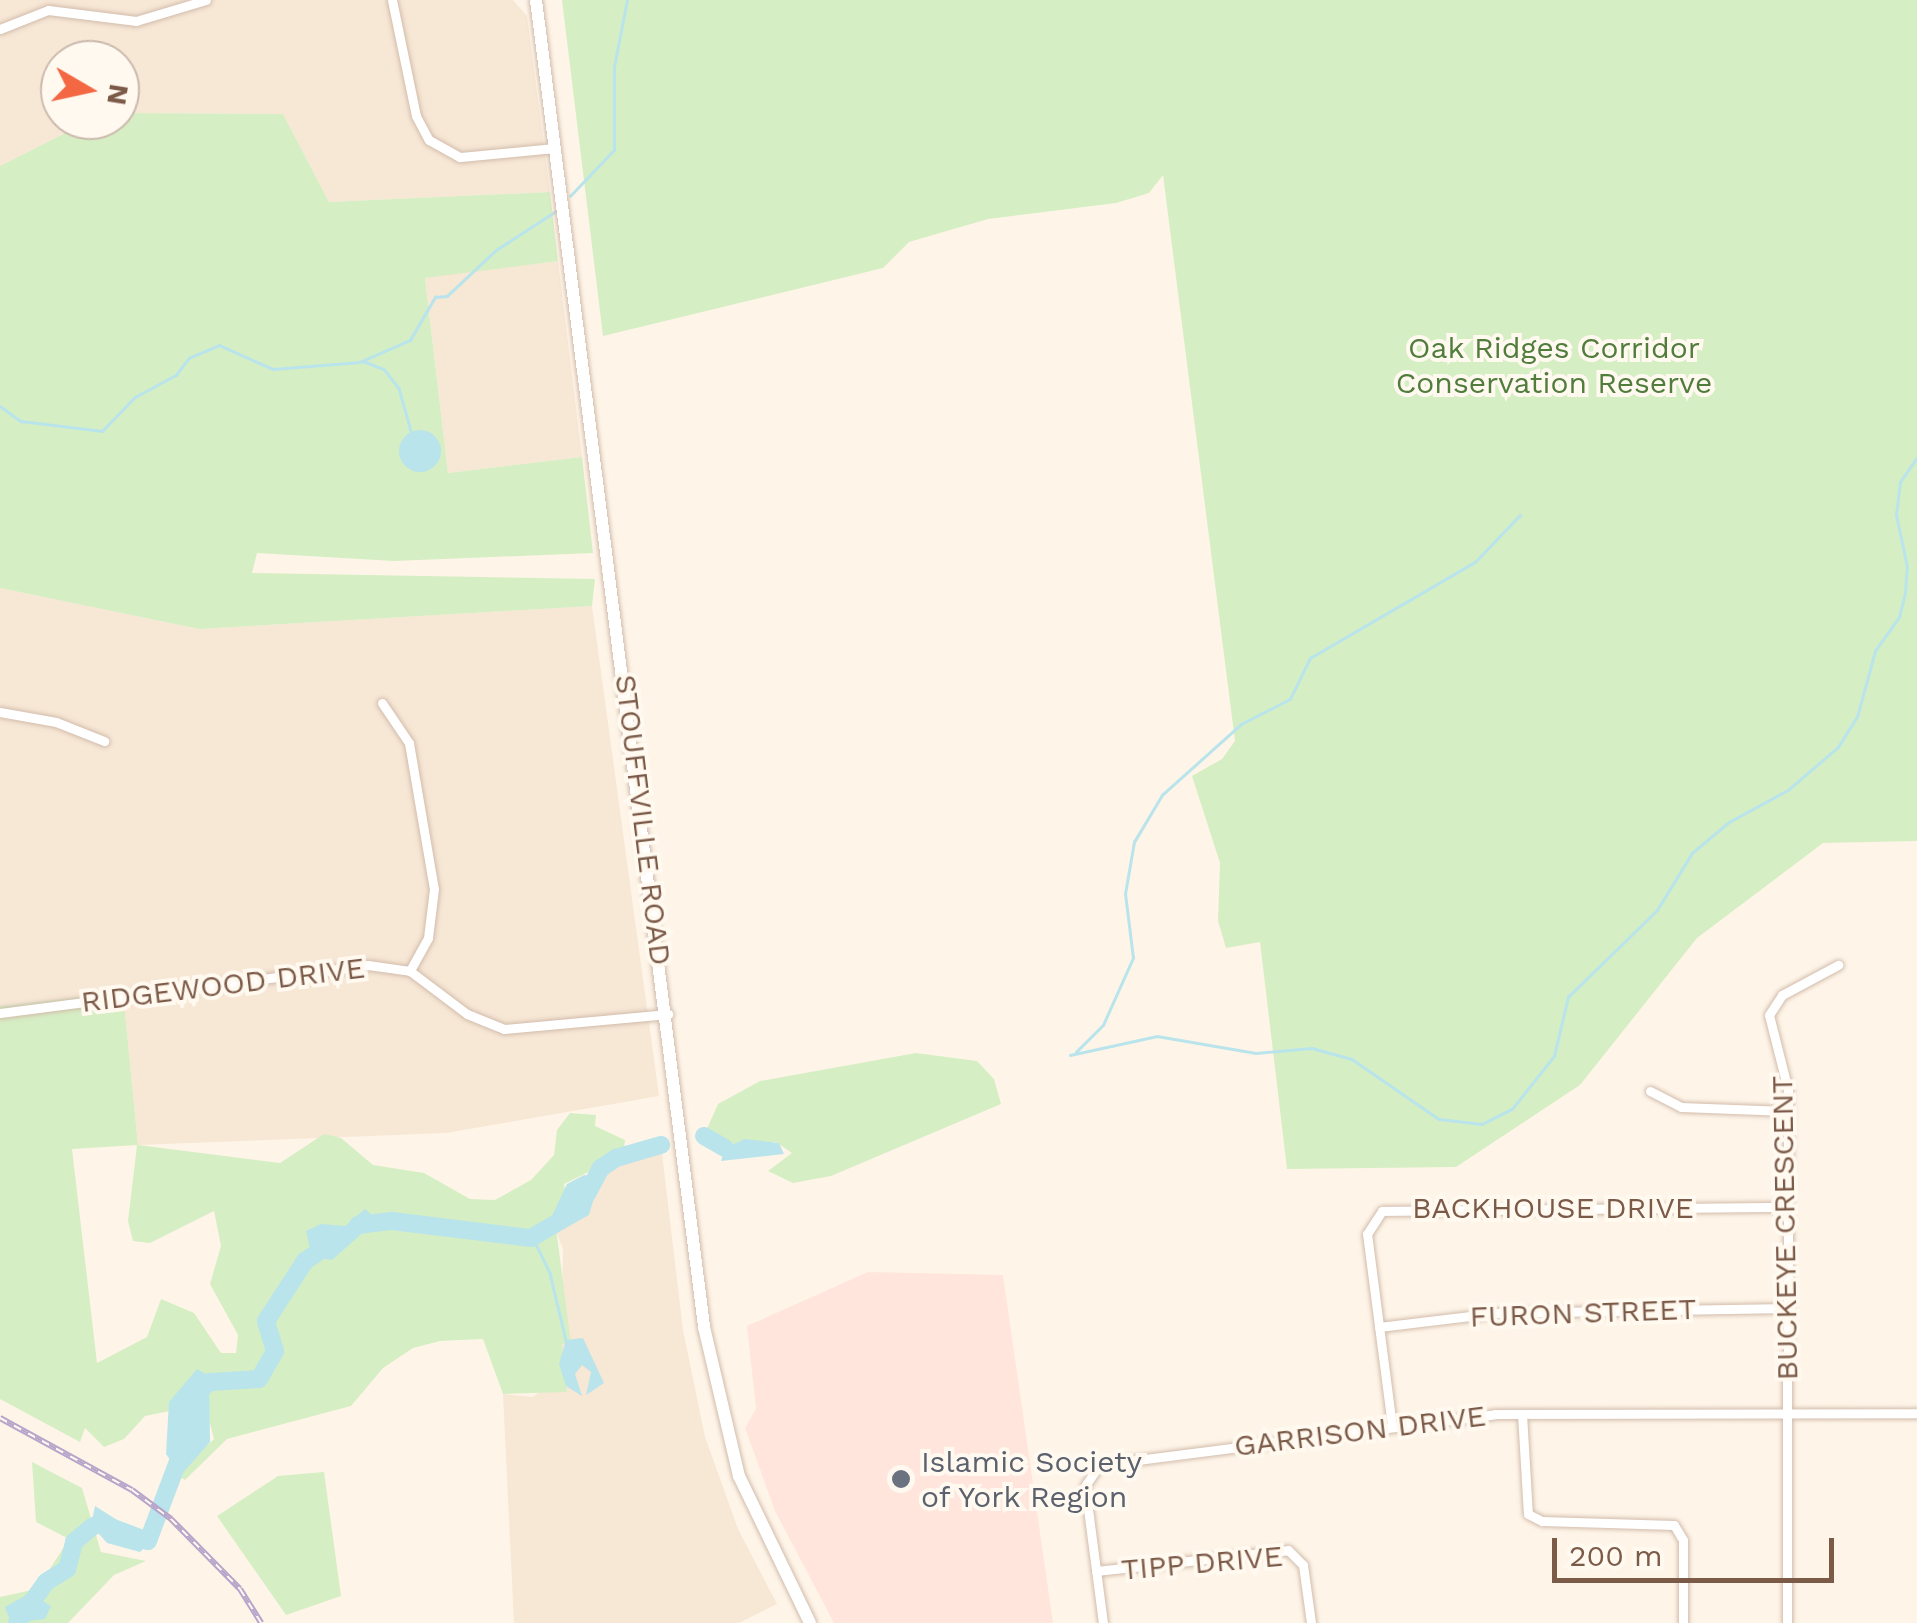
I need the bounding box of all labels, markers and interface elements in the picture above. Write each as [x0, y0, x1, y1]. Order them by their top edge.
north arrow [40, 40, 140, 140]
text: N [100, 82, 136, 107]
park label: Oak Ridges Corridor Conservation Reserve [1396, 330, 1712, 400]
street label: STOUFFVILLE ROAD [607, 673, 679, 967]
street label: RIDGEWOOD DRIVE [79, 950, 367, 1020]
street label: BUCKEYE CRESCENT [1764, 1075, 1806, 1381]
street label: BACKHOUSE DRIVE [1412, 1190, 1694, 1226]
street label: FURON STREET [1469, 1291, 1697, 1335]
street label: GARRISON DRIVE [1232, 1398, 1488, 1464]
place label: Islamic Society of York Region [921, 1444, 1142, 1514]
marker: Islamic Society of York Region [890, 1468, 912, 1490]
scale bar [1557, 1518, 1840, 1580]
street label: TIPP DRIVE [1119, 1538, 1285, 1588]
text: 200 m [1569, 1538, 1663, 1573]

